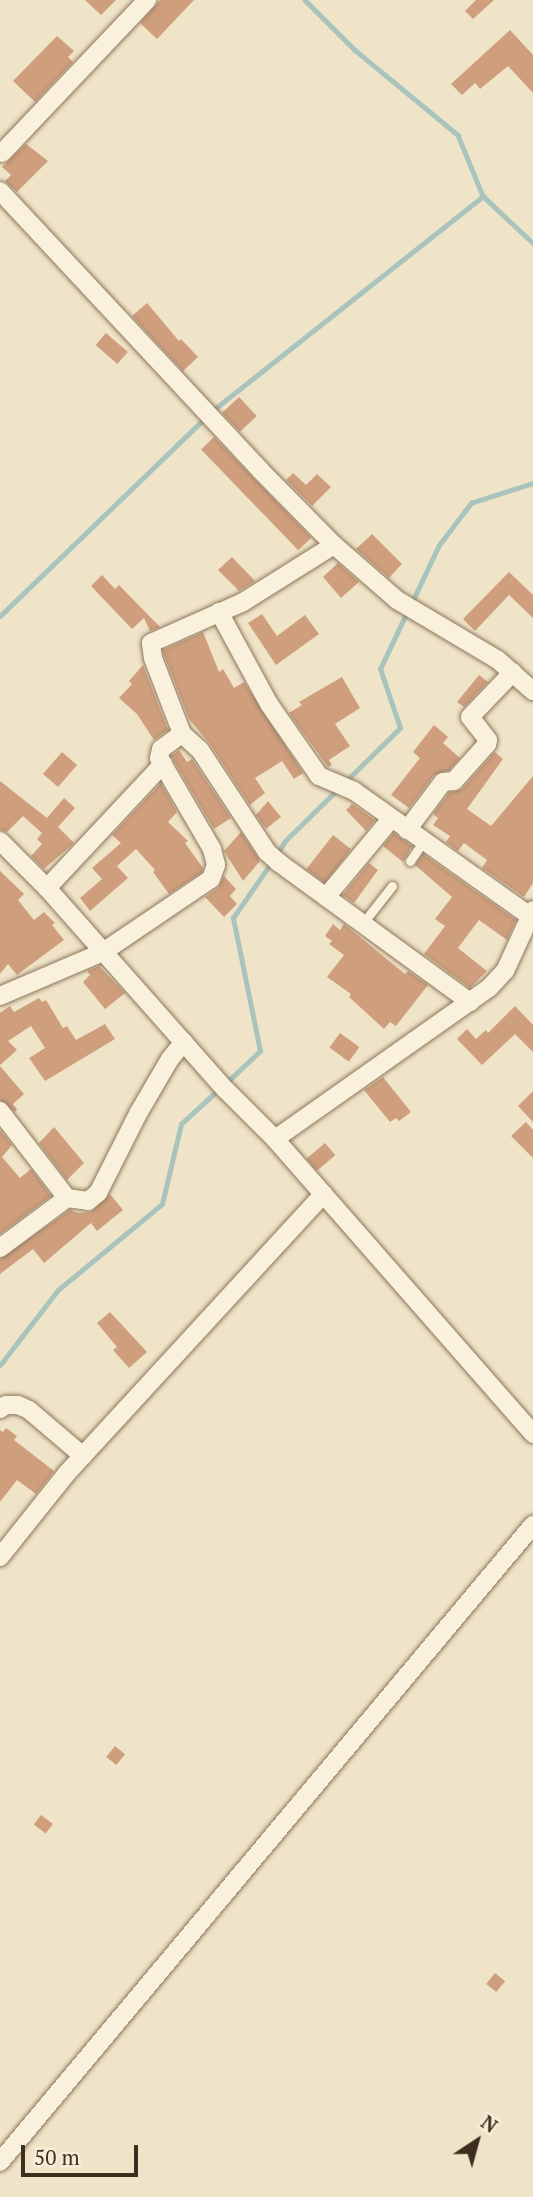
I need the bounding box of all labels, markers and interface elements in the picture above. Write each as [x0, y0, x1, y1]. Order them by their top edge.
north arrow [442, 2106, 512, 2176]
text: N [476, 2109, 503, 2138]
scale bar [24, 2130, 142, 2174]
text: 50 m [34, 2143, 80, 2171]

